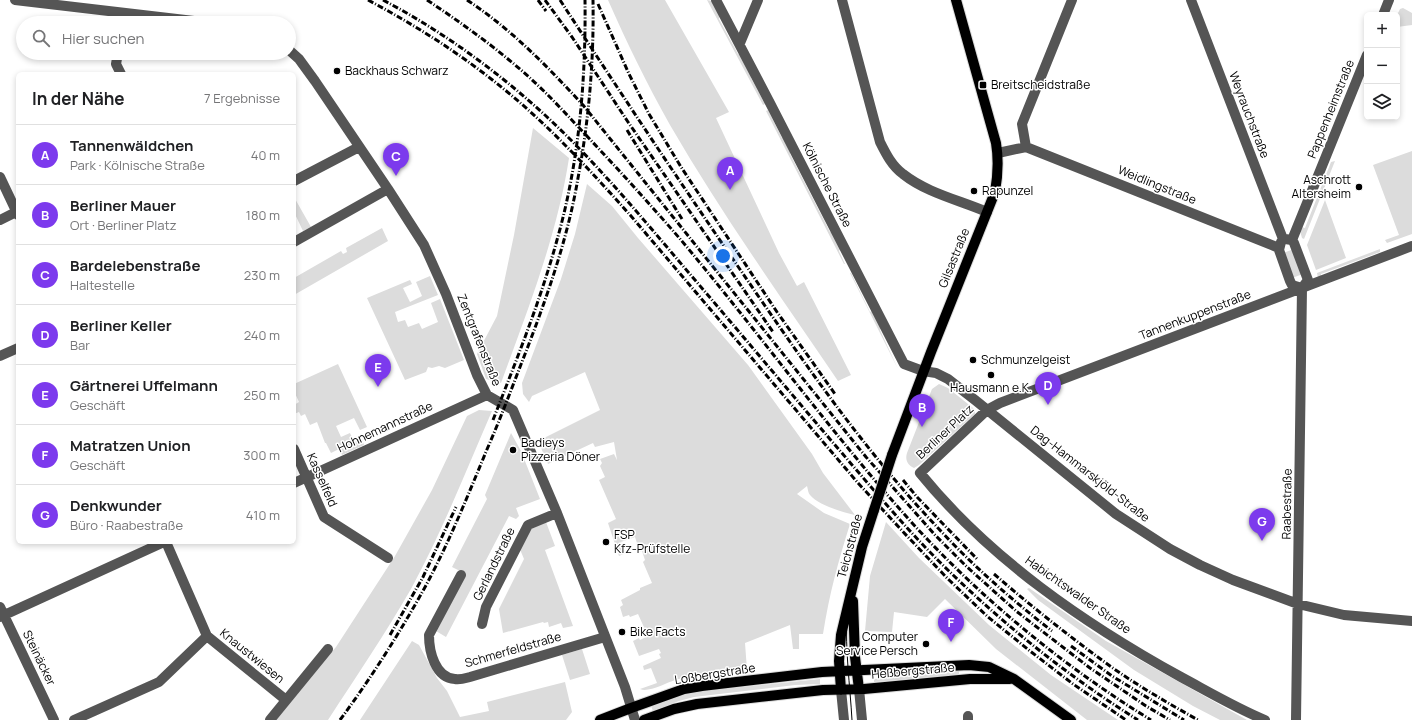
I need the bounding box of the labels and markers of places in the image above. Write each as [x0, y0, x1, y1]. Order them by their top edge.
place label: Backhaus Schwarz [345, 62, 449, 79]
marker: Backhaus Schwarz [332, 66, 342, 76]
place label: Breitscheidstraße [991, 76, 1090, 93]
marker: Breitscheidstraße [978, 80, 988, 90]
pin: C [383, 143, 409, 176]
pin: A [717, 157, 743, 190]
place label: Aschrott Altersheim [1292, 171, 1351, 202]
place label: Rapunzel [982, 182, 1033, 199]
marker: Aschrott Altersheim [1354, 182, 1364, 192]
marker: Rapunzel [969, 186, 979, 196]
place label: Schmunzelgeist [981, 351, 1071, 368]
pin: E [365, 354, 391, 387]
marker: Schmunzelgeist [968, 355, 978, 365]
marker: Hausmann e.K. [986, 370, 996, 380]
pin: D [1035, 372, 1061, 405]
place label: Hausmann e.K. [950, 379, 1032, 396]
pin: B [909, 394, 935, 427]
place label: Badieys Pizzeria Döner [521, 434, 601, 465]
marker: Badieys Pizzeria Döner [508, 445, 518, 455]
pin: G [1249, 508, 1275, 541]
place label: FSP Kfz-Prüfstelle [614, 526, 690, 557]
marker: FSP Kfz-Prüfstelle [601, 537, 611, 547]
pin: F [938, 609, 964, 642]
place label: Bike Facts [630, 623, 686, 640]
marker: Bike Facts [617, 627, 627, 637]
place label: Computer Service Persch [836, 628, 919, 659]
marker: Computer Service Persch [921, 639, 931, 649]

